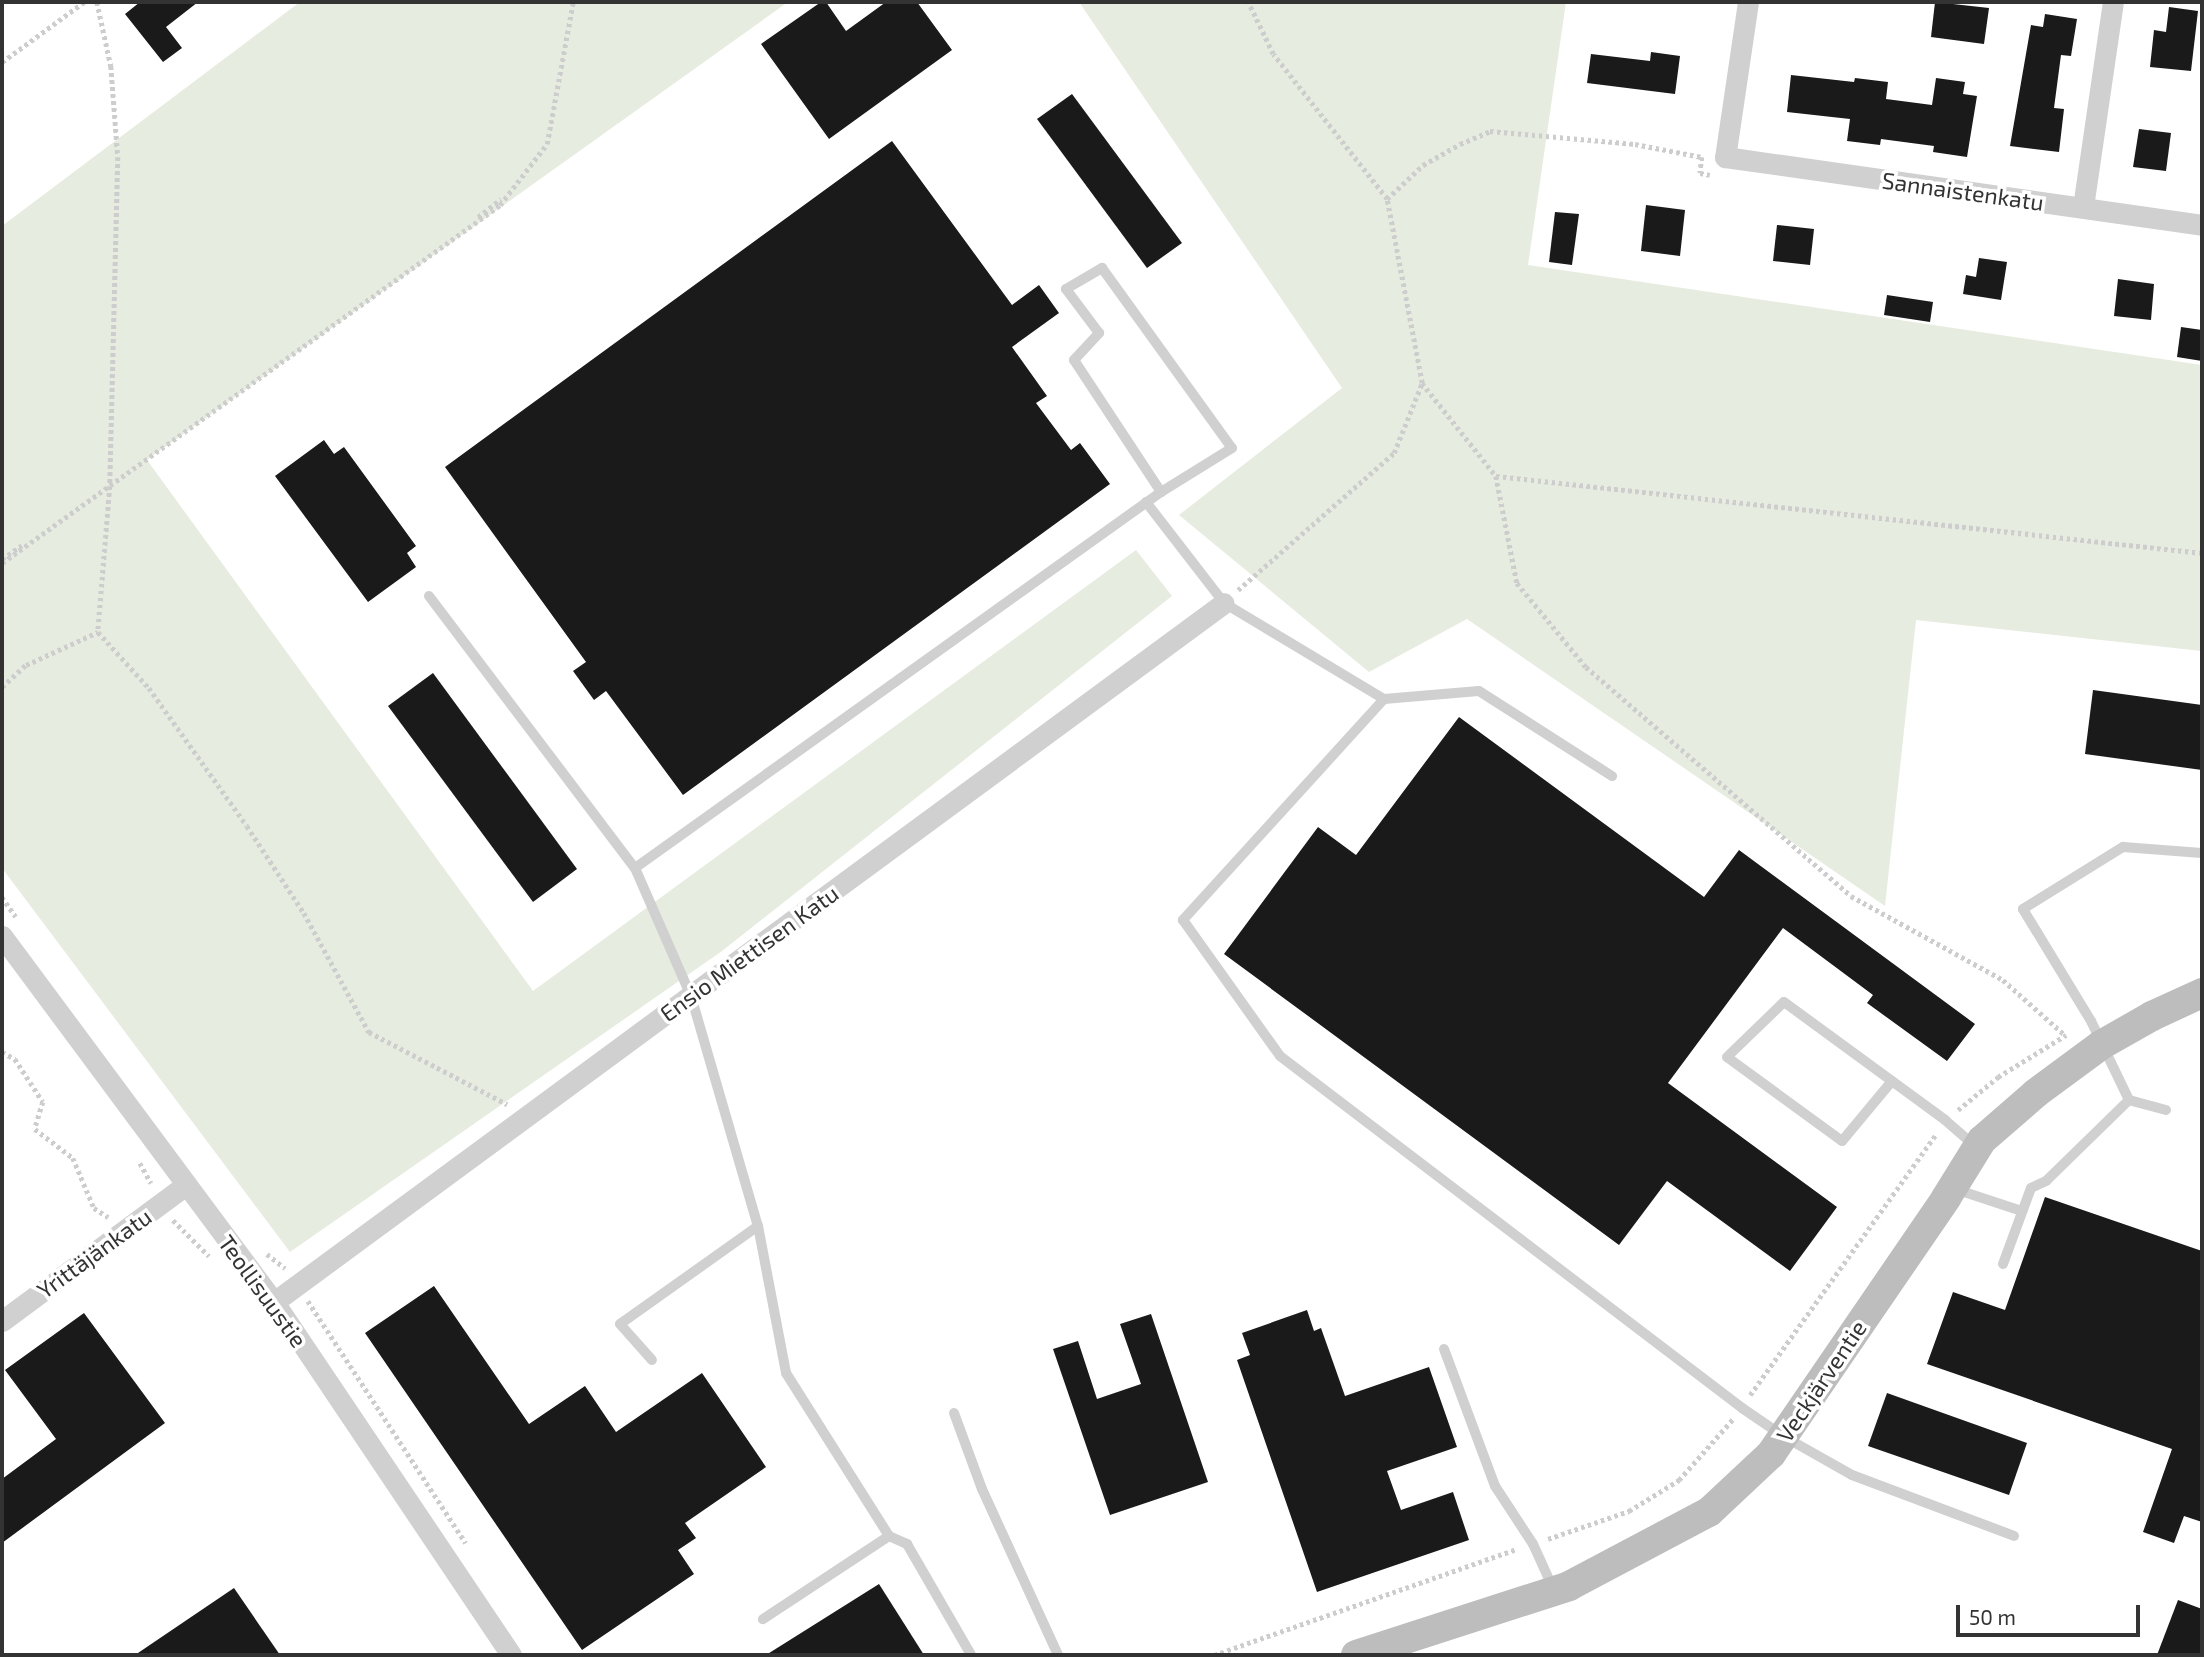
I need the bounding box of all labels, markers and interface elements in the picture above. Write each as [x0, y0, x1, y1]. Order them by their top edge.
street label: Sannaistenkatu [1880, 166, 2046, 216]
street label: Ensio Miettisen Katu [654, 879, 844, 1027]
street label: Yrittäjänkatu [31, 1202, 157, 1304]
street label: Teollisuustie [213, 1230, 313, 1352]
street label: Veckjärventie [1770, 1315, 1872, 1447]
scale bar [1959, 1590, 2143, 1634]
text: 50 m [1969, 1604, 2016, 1629]

